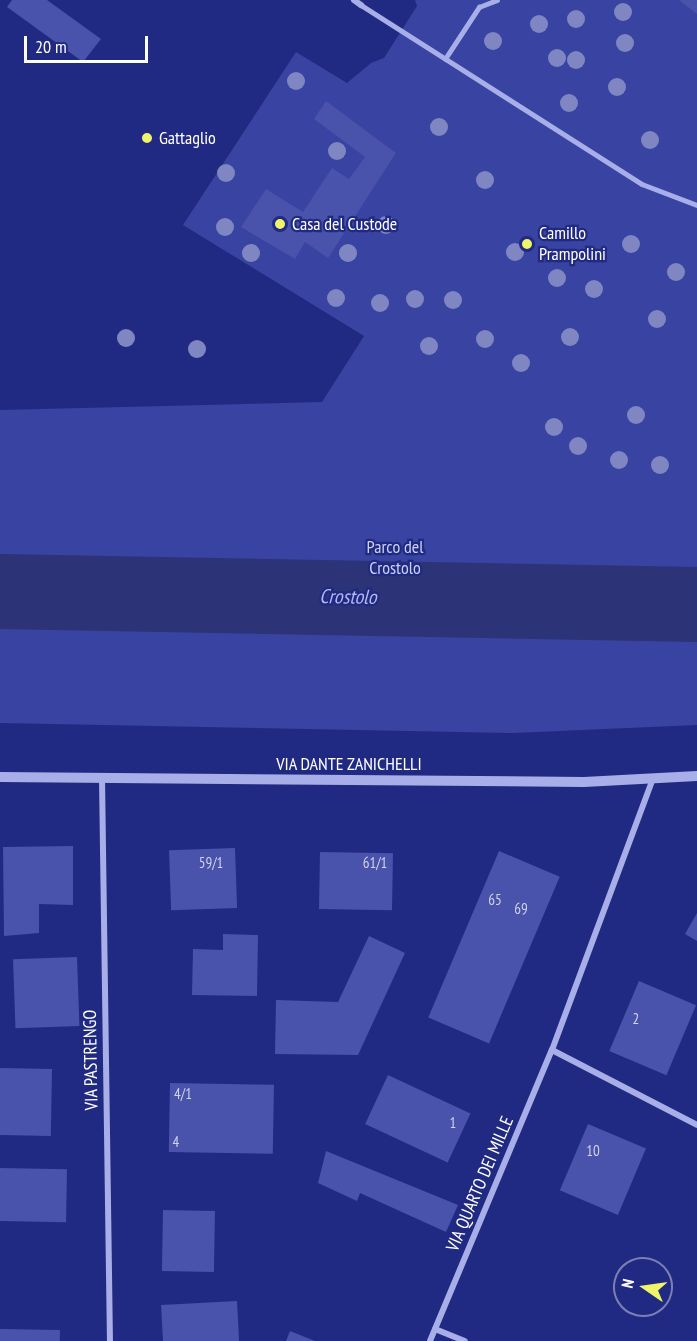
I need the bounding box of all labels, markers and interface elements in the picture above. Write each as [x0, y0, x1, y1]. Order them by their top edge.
scale bar [27, 24, 152, 62]
text: 20 m [35, 35, 67, 58]
place label: Gattaglio [159, 127, 216, 149]
marker: Gattaglio [140, 131, 154, 145]
place label: Casa del Custode [292, 213, 397, 235]
marker: Casa del Custode [273, 217, 287, 231]
place label: Camillo Prampolini [539, 223, 606, 266]
marker: Camillo Prampolini [520, 237, 534, 251]
park label: Parco del Crostolo [367, 537, 423, 580]
water label: Crostolo [319, 585, 377, 609]
street label: VIA DANTE ZANICHELLI [276, 753, 422, 775]
house number: 59/1 [199, 854, 223, 872]
house number: 61/1 [363, 854, 387, 872]
house number: 65 [488, 891, 502, 909]
house number: 69 [514, 900, 528, 918]
street label: VIA PASTRENGO [79, 1009, 103, 1111]
house number: 2 [633, 1010, 639, 1028]
house number: 4/1 [174, 1085, 192, 1103]
street label: VIA QUARTO DEI MILLE [442, 1113, 518, 1255]
house number: 1 [450, 1114, 456, 1132]
house number: 4 [173, 1133, 179, 1151]
house number: 10 [586, 1142, 600, 1160]
north arrow [613, 1257, 673, 1317]
text: N [617, 1277, 638, 1290]

